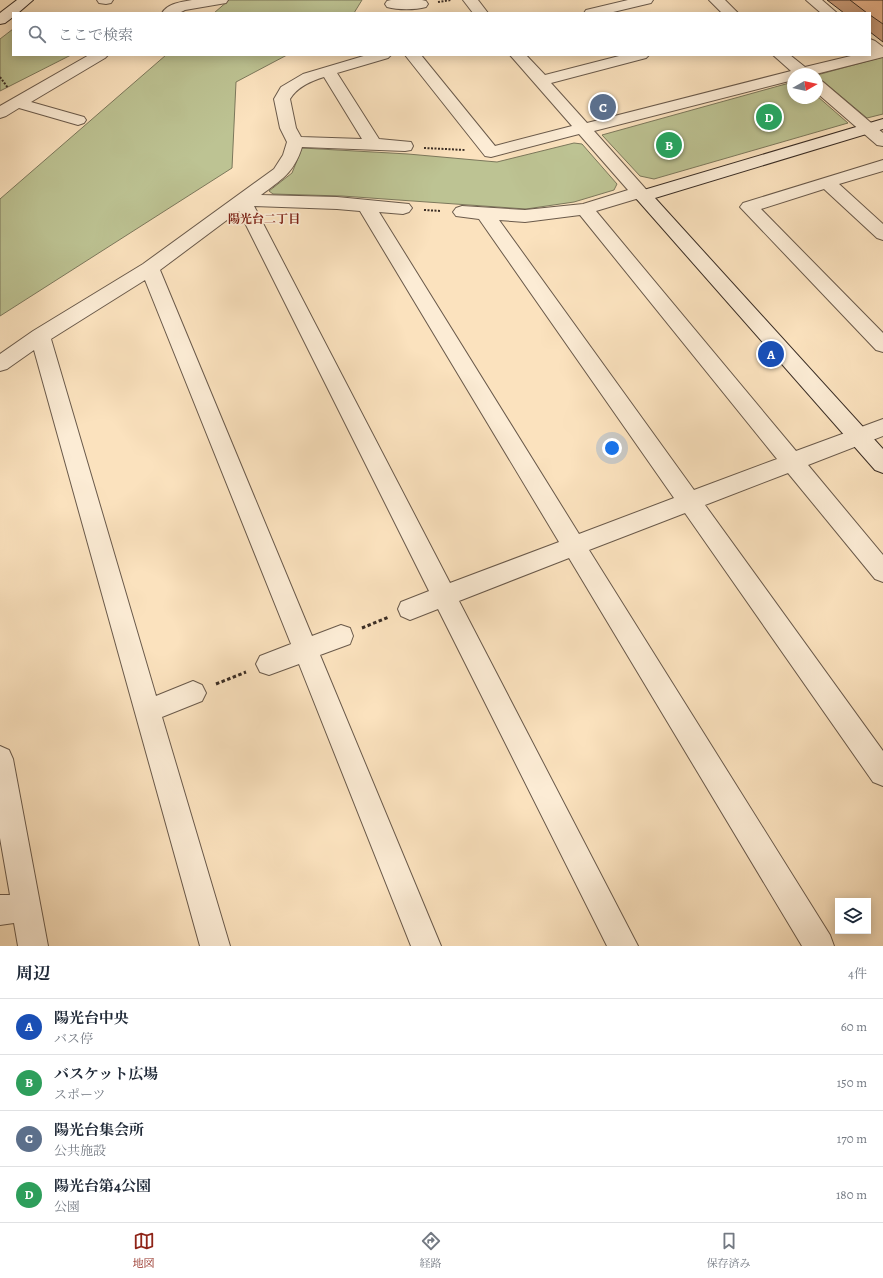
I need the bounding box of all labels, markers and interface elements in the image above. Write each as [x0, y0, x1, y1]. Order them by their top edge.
search box [12, 12, 871, 56]
icon: search [26, 23, 48, 45]
text: ここで検索 [58, 25, 133, 45]
north arrow [787, 68, 823, 104]
pin: C [590, 92, 616, 122]
pin: D [756, 102, 782, 132]
pin: B [656, 130, 682, 160]
district label: 陽光台二丁目 [228, 211, 300, 227]
pin: A [758, 339, 784, 369]
your location [602, 438, 622, 458]
map controls [835, 898, 871, 934]
button: layers [835, 898, 871, 934]
text: 周辺 [16, 962, 50, 985]
text: 4件 [848, 965, 867, 982]
text: 陽光台中央 [54, 1008, 129, 1028]
text: A [25, 1018, 33, 1035]
text: 60 m [841, 1018, 867, 1035]
text: バス停 [54, 1030, 93, 1047]
text: バスケット広場 [54, 1064, 158, 1084]
text: B [25, 1074, 33, 1091]
text: 150 m [837, 1074, 867, 1091]
text: スポーツ [54, 1086, 105, 1103]
text: 陽光台集会所 [54, 1120, 144, 1140]
text: C [25, 1130, 33, 1147]
text: 170 m [837, 1130, 867, 1147]
text: 公共施設 [54, 1142, 106, 1159]
text: 陽光台第4公園 [54, 1176, 151, 1196]
text: D [24, 1186, 34, 1203]
text: 180 m [836, 1186, 867, 1203]
text: 公園 [54, 1198, 80, 1215]
tab: 地図 [133, 1230, 155, 1271]
tab: 経路 [420, 1230, 442, 1271]
tab: 保存済み [707, 1230, 751, 1271]

